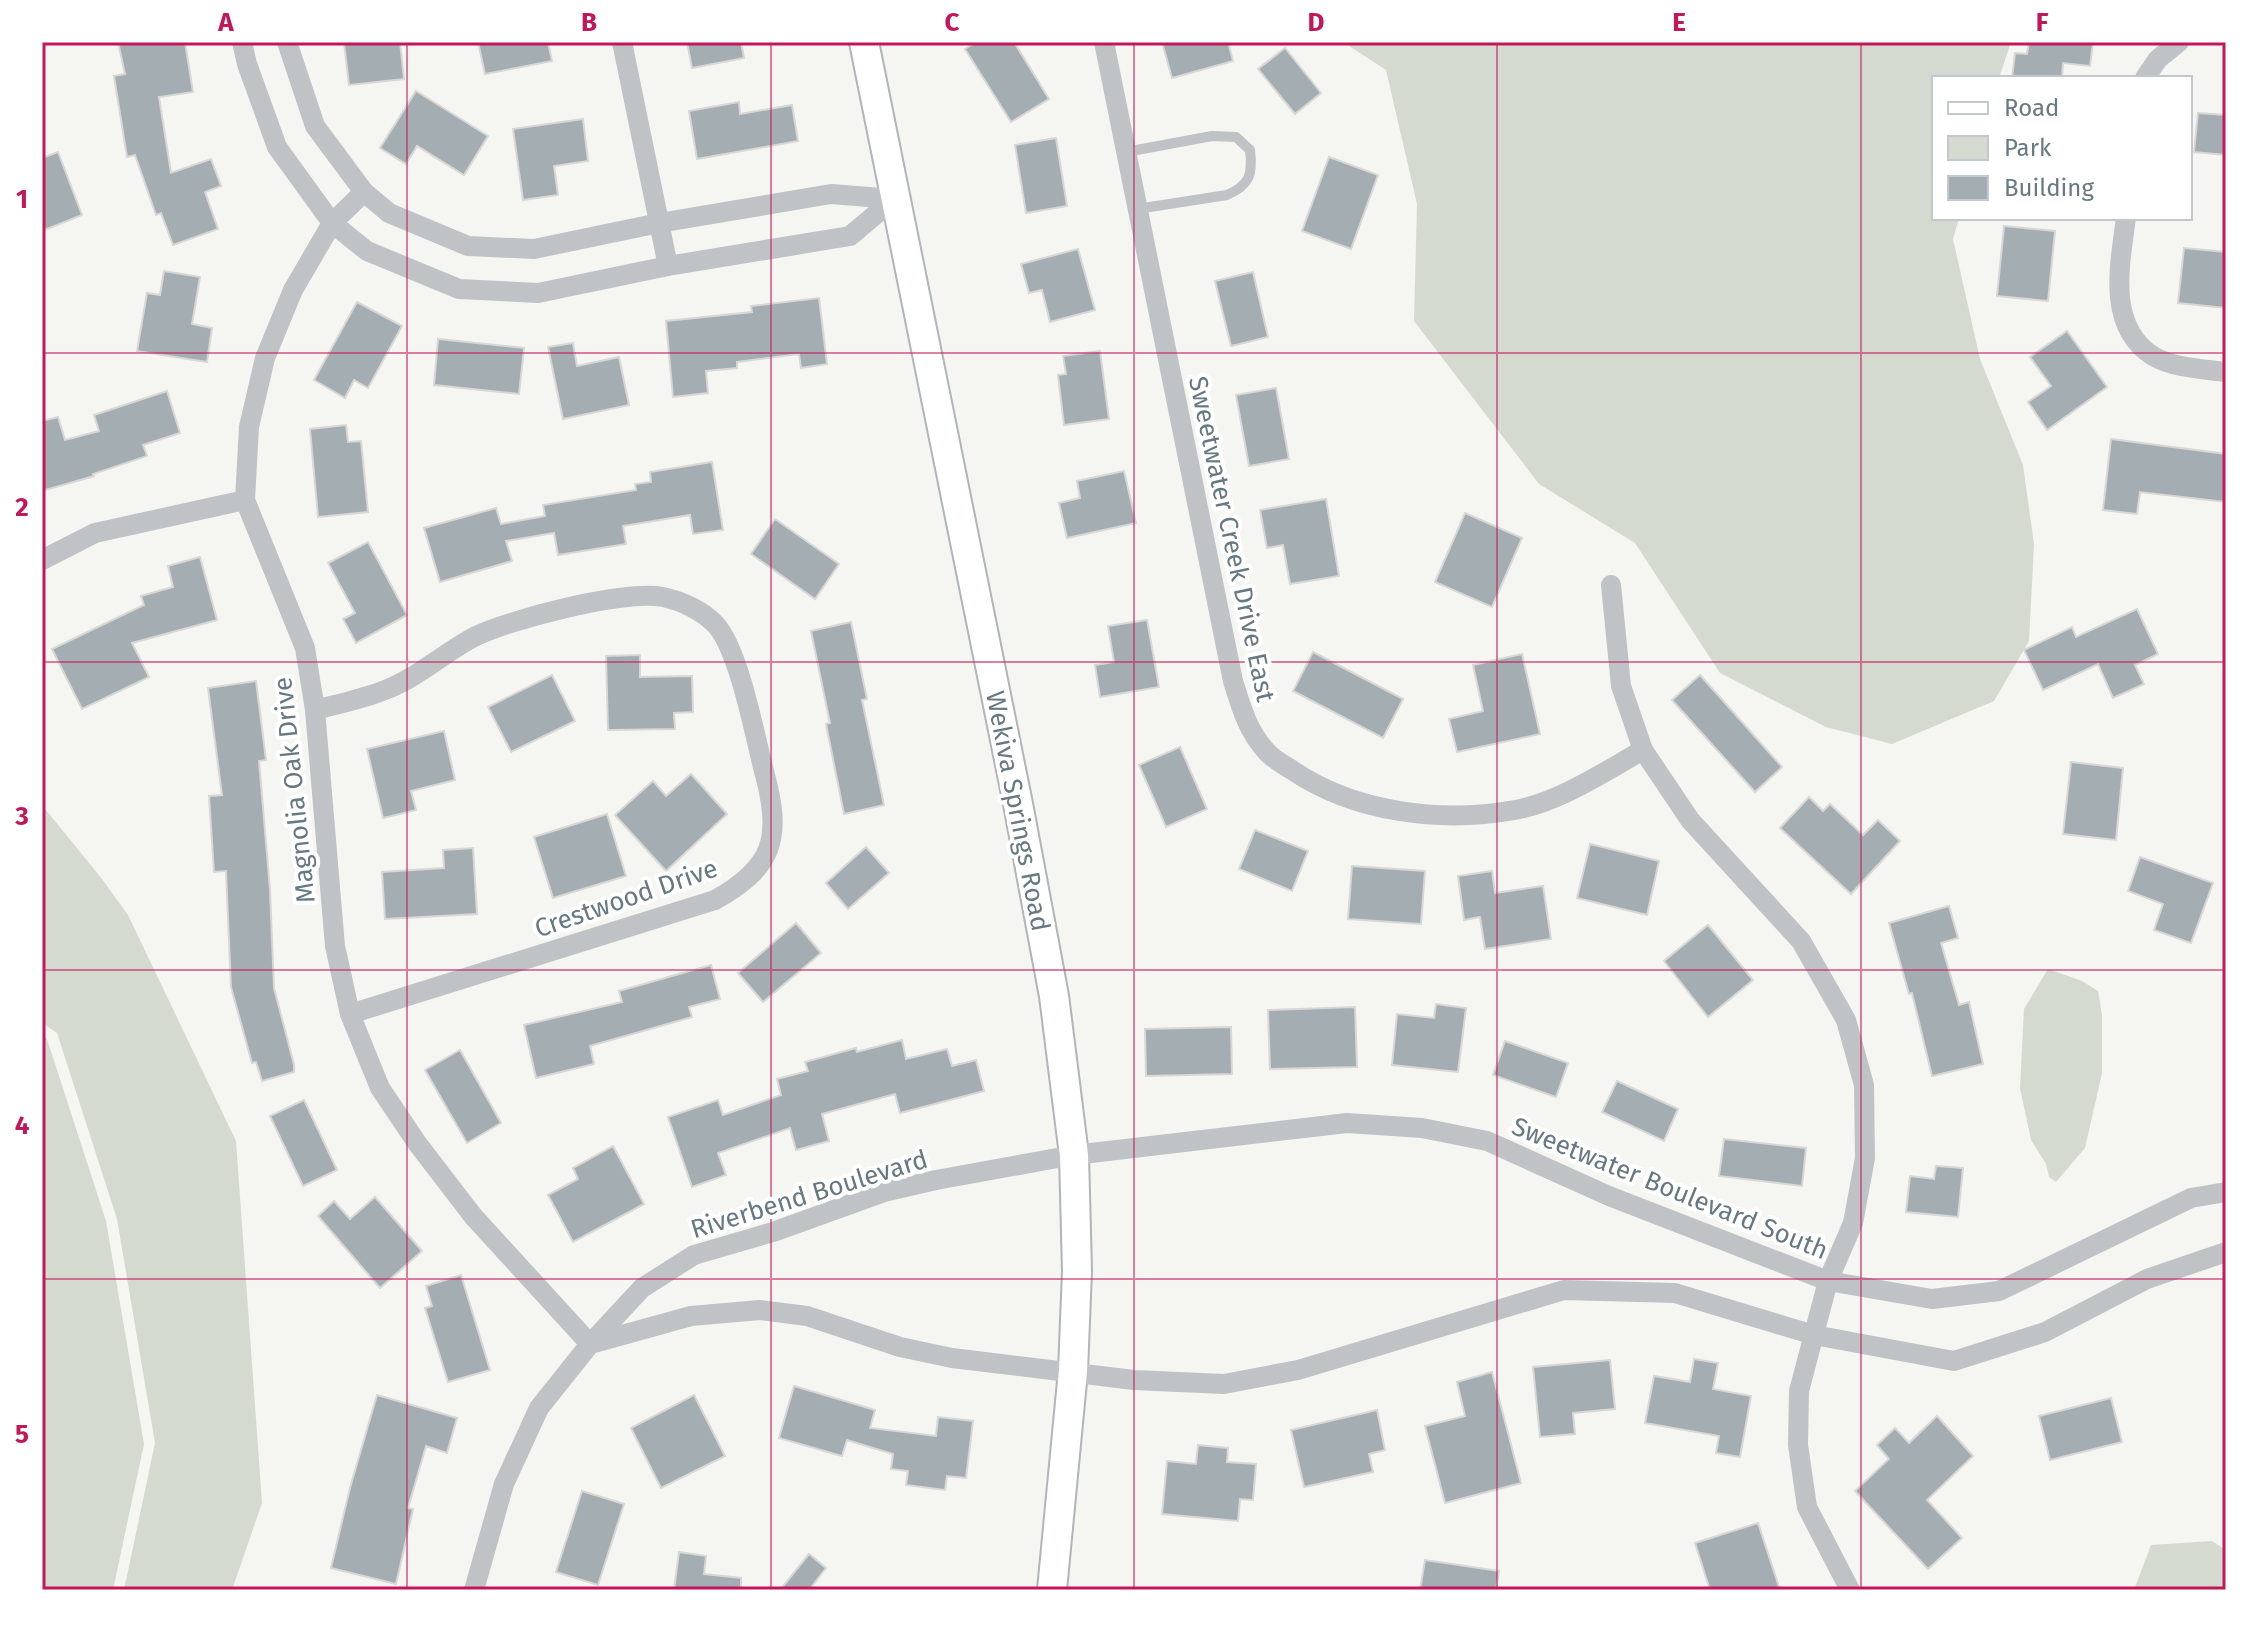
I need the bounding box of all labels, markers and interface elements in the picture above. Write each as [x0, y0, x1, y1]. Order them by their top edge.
text: A [217, 7, 234, 38]
text: B [581, 7, 597, 38]
text: C [945, 7, 960, 38]
text: D [1308, 7, 1325, 38]
text: E [1672, 7, 1686, 38]
text: F [2036, 7, 2049, 38]
legend [1932, 76, 2192, 220]
text: Road [2004, 94, 2059, 122]
text: Park [2004, 134, 2052, 162]
text: Building [2004, 174, 2094, 202]
text: 1 [16, 184, 28, 215]
street label: Sweetwater Creek Drive East [1182, 374, 1281, 705]
text: 2 [15, 492, 29, 523]
street label: Magnolia Oak Drive [267, 675, 322, 904]
street label: Wekiva Springs Road [979, 688, 1056, 934]
text: 3 [14, 801, 29, 832]
street label: Crestwood Drive [531, 853, 722, 944]
text: 4 [15, 1110, 30, 1141]
street label: Sweetwater Boulevard South [1507, 1111, 1832, 1266]
street label: Riverbend Boulevard [687, 1144, 931, 1245]
text: 5 [15, 1419, 29, 1450]

